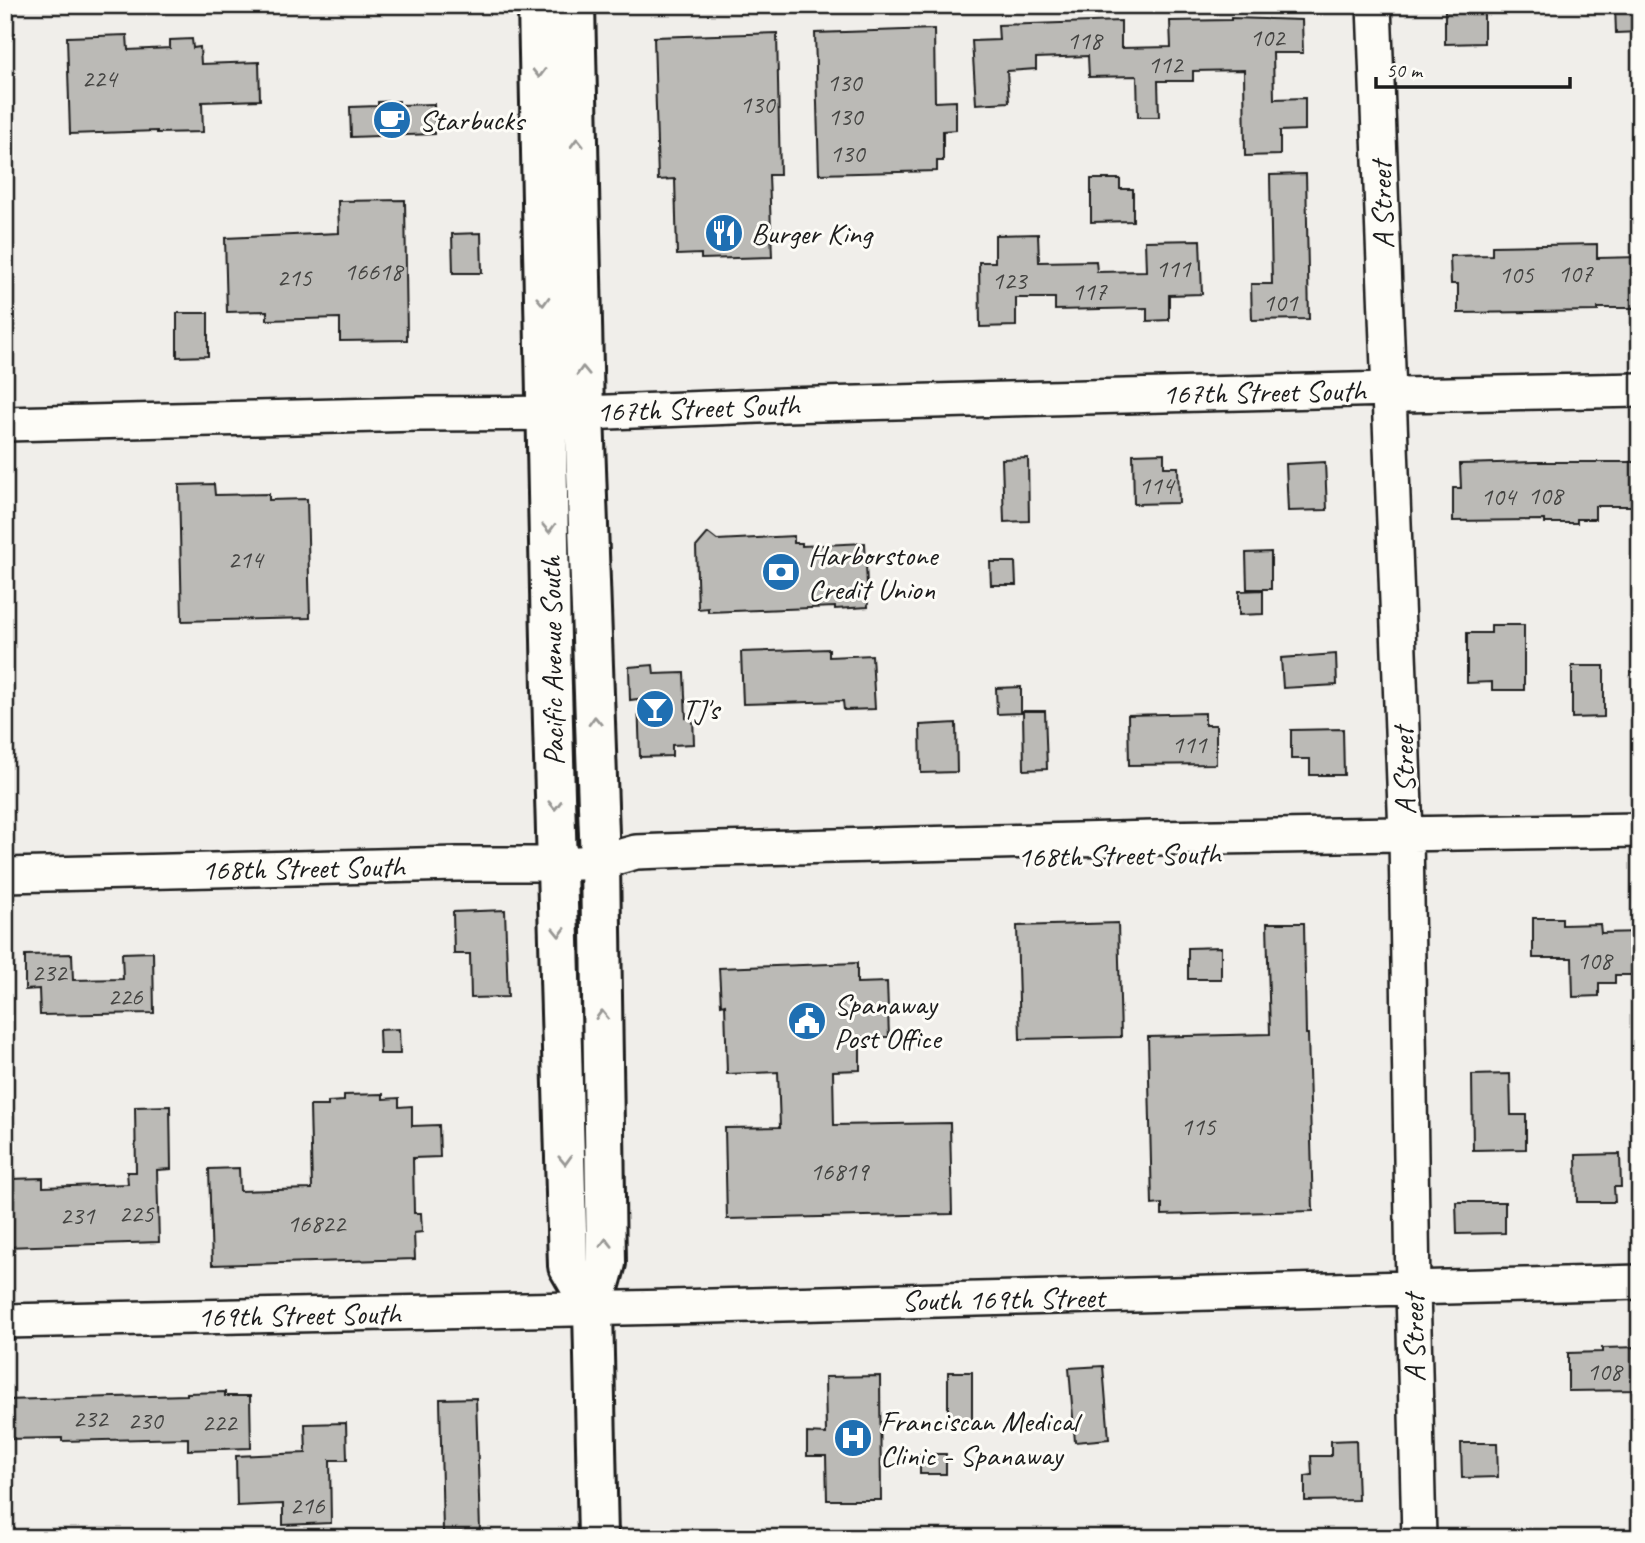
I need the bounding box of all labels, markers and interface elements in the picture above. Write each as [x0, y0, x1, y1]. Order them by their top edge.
house number: 102 [1249, 21, 1287, 54]
house number: 118 [1066, 24, 1104, 57]
scale bar [1376, 46, 1570, 90]
house number: 112 [1147, 48, 1185, 81]
text: 50 m [1386, 57, 1424, 83]
house number: 224 [81, 62, 119, 95]
house number: 130 [826, 66, 864, 99]
one-way arrow [531, 69, 547, 79]
house number: 130 [739, 88, 777, 121]
cafe icon: Starbucks [371, 99, 413, 141]
house number: 130 [827, 100, 865, 133]
place label: Starbucks [419, 101, 527, 139]
house number: 130 [829, 137, 867, 170]
one-way arrow [570, 138, 585, 149]
street label: A Street [1361, 156, 1403, 249]
restaurant icon: Burger King [703, 212, 745, 254]
place label: Burger King [751, 214, 874, 252]
house number: 111 [1155, 252, 1192, 285]
house number: 16618 [344, 255, 405, 288]
house number: 107 [1557, 257, 1594, 290]
house number: 105 [1498, 258, 1535, 291]
house number: 215 [276, 261, 313, 294]
house number: 123 [991, 264, 1029, 297]
house number: 117 [1071, 275, 1108, 308]
house number: 101 [1262, 286, 1299, 319]
one-way arrow [535, 296, 551, 307]
one-way arrow [575, 365, 591, 376]
street label: 167th Street South [1162, 371, 1368, 413]
street label: 167th Street South [596, 385, 802, 431]
house number: 114 [1138, 469, 1176, 502]
house number: 108 [1527, 479, 1565, 512]
house number: 104 [1480, 480, 1518, 513]
one-way arrow [541, 524, 557, 534]
place label: Harborstone Credit Union [808, 536, 939, 608]
house number: 214 [227, 543, 265, 576]
bank icon: Harborstone Credit Union [760, 551, 802, 593]
street label: Pacific Avenue South [531, 555, 573, 766]
bar icon: TJ's [634, 688, 676, 730]
place label: TJ's [682, 690, 721, 728]
one-way arrow [587, 715, 603, 725]
street label: A Street [1383, 722, 1425, 815]
house number: 111 [1171, 728, 1208, 761]
one-way arrow [547, 800, 563, 811]
street label: 168th Street South [1017, 834, 1223, 876]
street label: 168th Street South [201, 847, 407, 889]
one-way arrow [551, 928, 567, 938]
house number: 108 [1576, 944, 1614, 977]
house number: 232 [31, 956, 69, 989]
house number: 226 [107, 980, 144, 1013]
place label: Spanaway Post Office [834, 985, 943, 1057]
public building icon: Spanaway Post Office [786, 1000, 828, 1042]
one-way arrow [595, 1010, 610, 1021]
house number: 115 [1180, 1110, 1217, 1143]
one-way arrow [557, 1155, 572, 1166]
house number: 16819 [810, 1155, 871, 1188]
house number: 225 [118, 1197, 155, 1230]
house number: 231 [59, 1199, 96, 1232]
house number: 16822 [287, 1207, 348, 1240]
one-way arrow [598, 1237, 614, 1248]
street label: South 169th Street [901, 1278, 1108, 1320]
street label: A Street [1394, 1290, 1434, 1382]
street label: 169th Street South [197, 1294, 403, 1336]
house number: 108 [1586, 1355, 1624, 1388]
house number: 232 [72, 1402, 110, 1435]
place label: Franciscan Medical Clinic - Spanaway [880, 1402, 1083, 1474]
house number: 230 [127, 1404, 165, 1437]
house number: 222 [201, 1406, 239, 1439]
hospital icon: Franciscan Medical Clinic - Spanaway [832, 1417, 874, 1459]
house number: 216 [289, 1489, 326, 1522]

